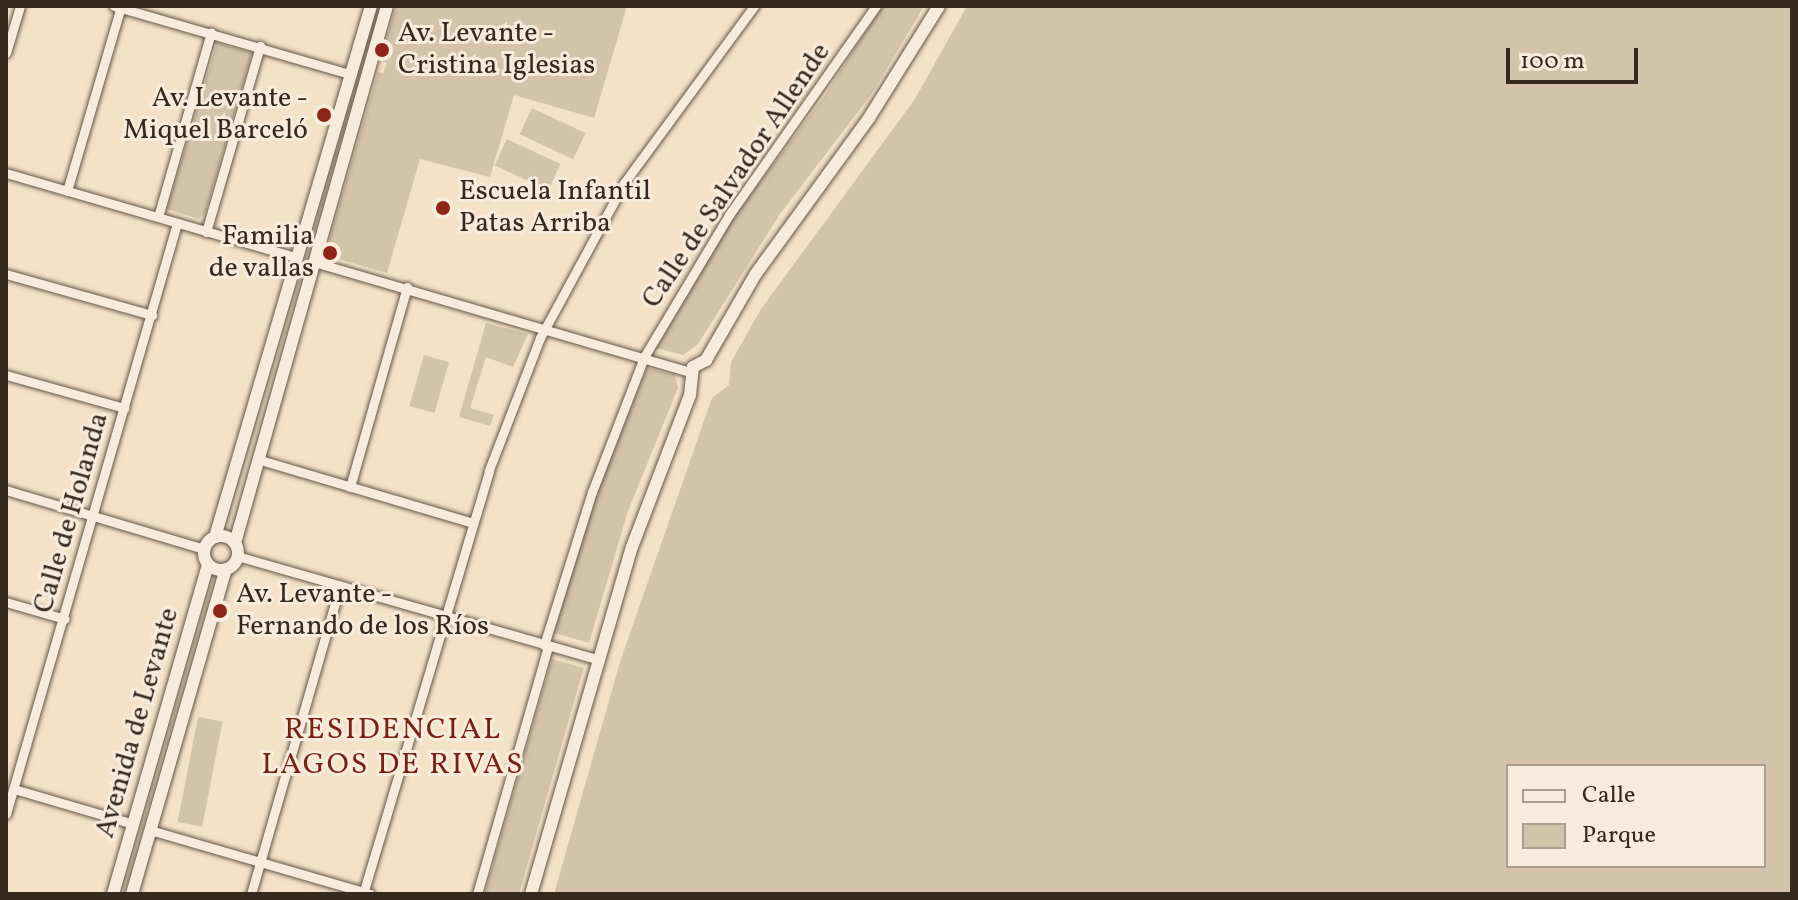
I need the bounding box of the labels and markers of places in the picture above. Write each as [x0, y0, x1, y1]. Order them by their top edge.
place label: Av. Levante - Cristina Iglesias [398, 17, 595, 83]
marker: Av. Levante - Cristina Iglesias [373, 41, 391, 59]
place label: Av. Levante - Miquel Barceló [123, 82, 308, 148]
marker: Av. Levante - Miquel Barceló [315, 106, 333, 124]
place label: Escuela Infantil Patas Arriba [459, 175, 651, 241]
marker: Escuela Infantil Patas Arriba [434, 199, 452, 217]
place label: Familia de vallas [208, 220, 314, 286]
marker: Familia de vallas [321, 244, 339, 262]
place label: Av. Levante - Fernando de los Ríos [236, 578, 489, 644]
marker: Av. Levante - Fernando de los Ríos [211, 602, 229, 620]

